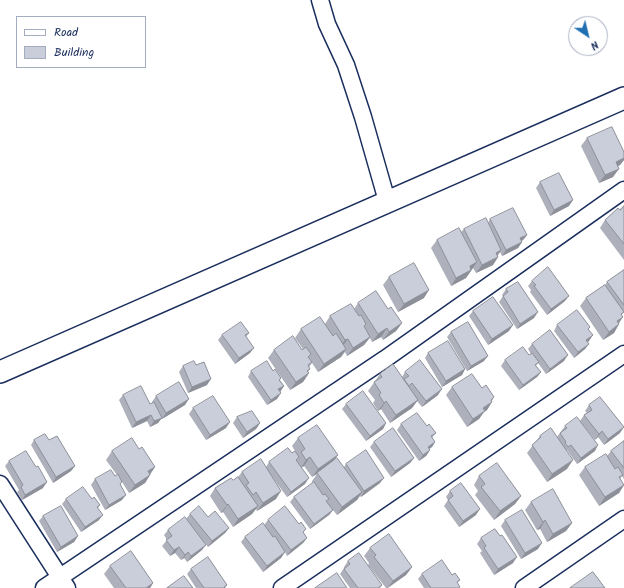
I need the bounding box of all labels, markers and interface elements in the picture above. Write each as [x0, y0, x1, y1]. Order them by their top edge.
legend [16, 16, 146, 68]
north arrow [568, 16, 608, 56]
text: Road [54, 23, 78, 42]
text: N [586, 36, 602, 54]
text: Building [54, 43, 94, 62]

